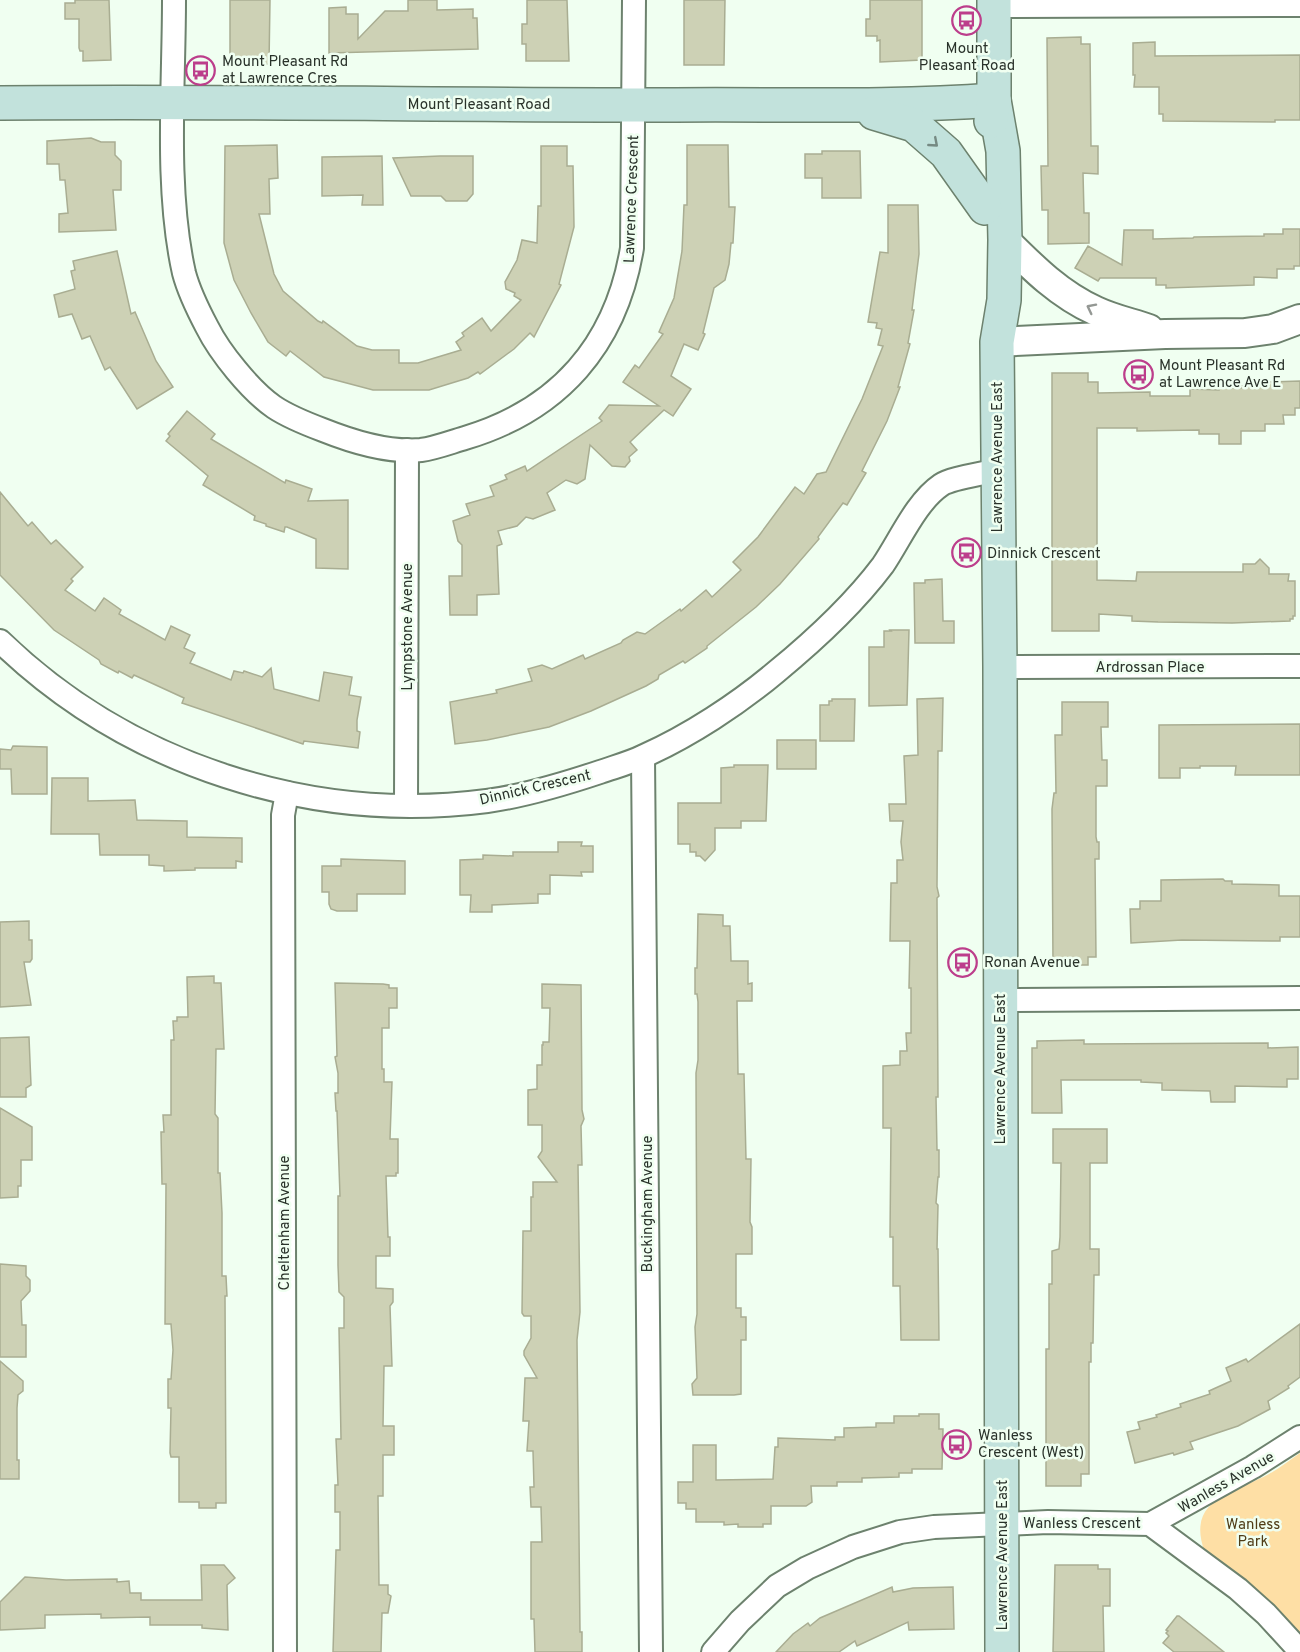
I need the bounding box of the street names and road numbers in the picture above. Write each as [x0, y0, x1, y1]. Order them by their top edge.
street label: Mount Pleasant Road [408, 96, 550, 115]
street label: Lawrence Crescent [621, 135, 644, 263]
street label: Lawrence Avenue East [989, 382, 1008, 532]
street label: Lympstone Avenue [399, 563, 418, 691]
street label: Ardrossan Place [1096, 659, 1204, 678]
street label: Dinnick Crescent [478, 766, 593, 810]
street label: Lawrence Avenue East [992, 994, 1011, 1144]
street label: Buckingham Avenue [639, 1136, 658, 1272]
street label: Cheltenham Avenue [276, 1156, 295, 1290]
street label: Wanless Avenue [1175, 1448, 1278, 1518]
street label: Lawrence Avenue East [994, 1480, 1013, 1630]
street label: Wanless Crescent [1023, 1515, 1141, 1534]

